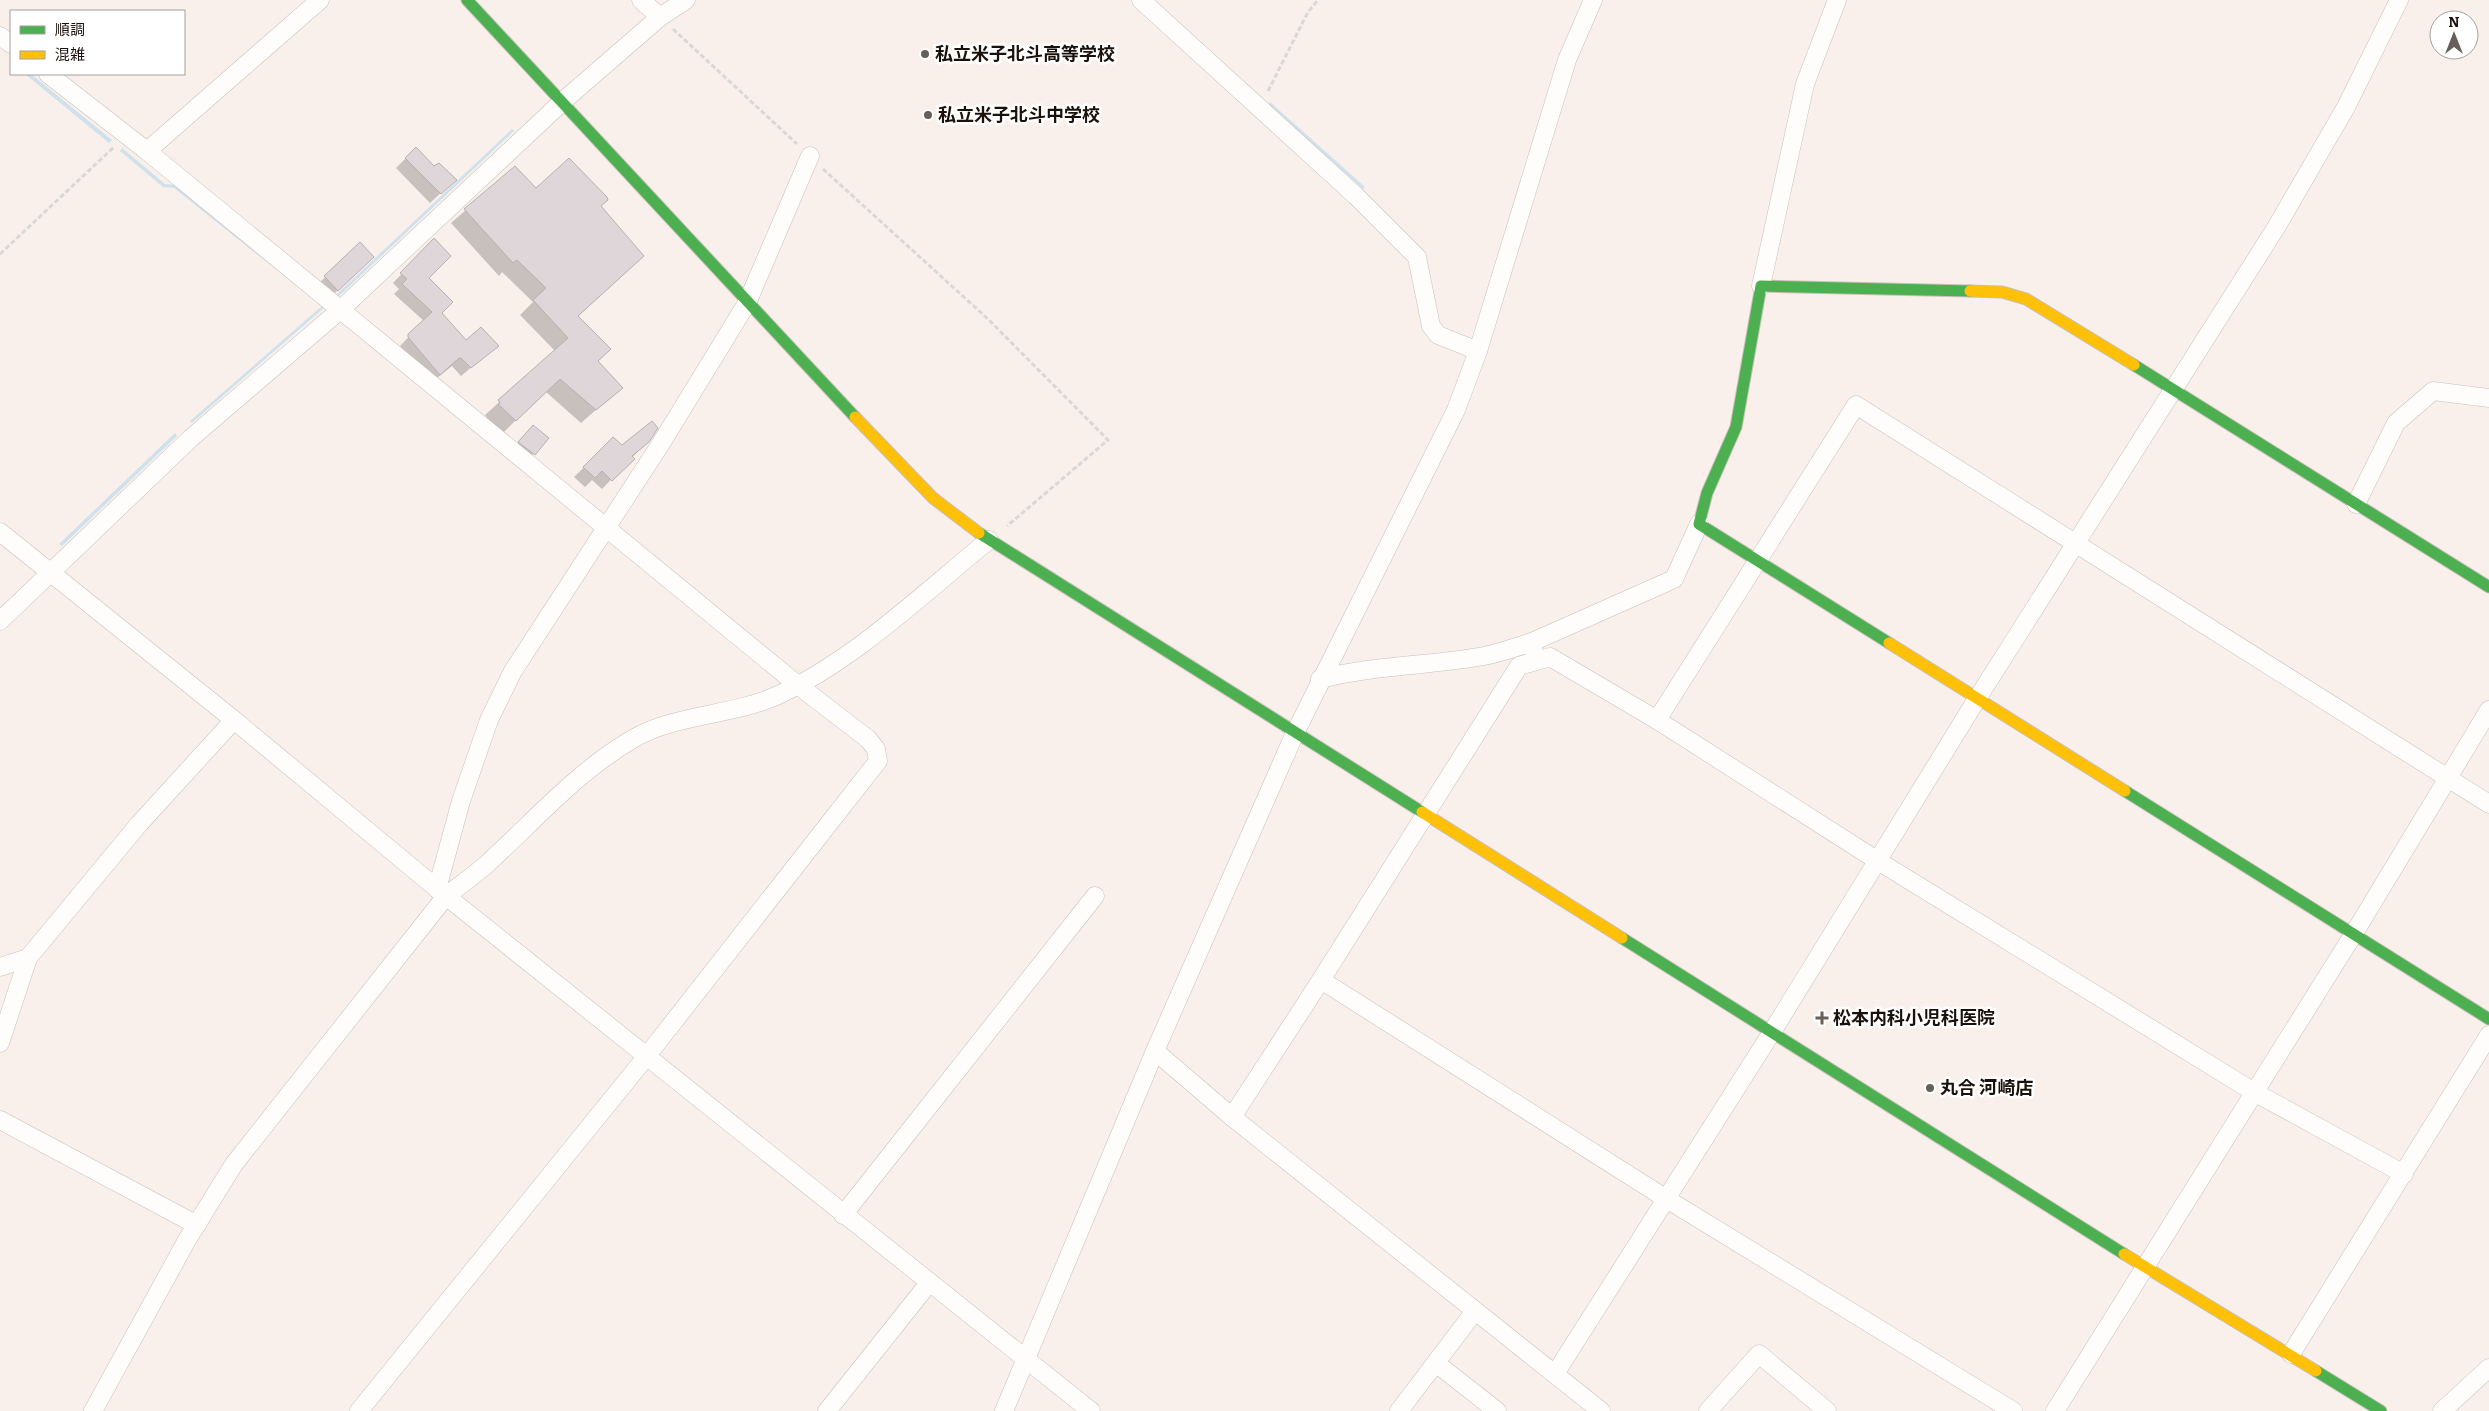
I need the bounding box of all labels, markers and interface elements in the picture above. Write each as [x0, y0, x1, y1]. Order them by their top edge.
legend [10, 10, 185, 75]
north arrow [2429, 10, 2479, 60]
text: N [2449, 14, 2460, 31]
text: 順調 [55, 21, 85, 39]
place label: 私立米子北斗高等学校 [935, 43, 1115, 65]
text: 混雑 [55, 46, 85, 64]
marker: 私立米子北斗高等学校 [919, 48, 931, 60]
place label: 私立米子北斗中学校 [938, 104, 1100, 126]
marker: 私立米子北斗中学校 [922, 109, 934, 121]
place label: 松本内科小児科医院 [1833, 1007, 1995, 1029]
marker: 松本内科小児科医院 [1815, 1011, 1829, 1025]
place label: 丸合 河崎店 [1940, 1077, 2033, 1099]
marker: 丸合 河崎店 [1924, 1082, 1936, 1094]

